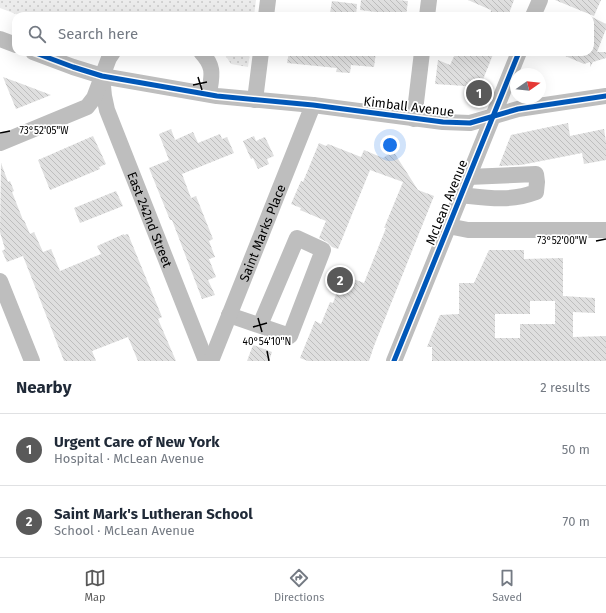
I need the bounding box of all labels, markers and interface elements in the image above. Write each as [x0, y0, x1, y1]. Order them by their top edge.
search box [12, 12, 594, 56]
icon: search [26, 23, 48, 45]
text: Search here [58, 25, 138, 43]
north arrow [510, 68, 546, 104]
pin: 1 [466, 78, 492, 108]
street label: Kimball Avenue [363, 93, 455, 119]
text: 73°52'05"W [19, 125, 69, 137]
your location [380, 135, 400, 155]
street label: McLean Avenue [423, 157, 470, 247]
street label: East 242nd Street [124, 170, 175, 270]
street label: Saint Marks Place [236, 182, 289, 284]
text: 73°52'00"W [537, 235, 588, 247]
pin: 2 [327, 265, 353, 295]
text: 40°54'10"N [243, 336, 291, 348]
text: Nearby [16, 377, 71, 398]
text: 2 results [540, 380, 590, 395]
text: Urgent Care of New York [54, 433, 220, 451]
text: 1 [26, 442, 32, 457]
text: 50 m [562, 442, 590, 457]
text: Hospital · McLean Avenue [54, 451, 204, 466]
text: Saint Mark's Lutheran School [54, 505, 253, 523]
text: 2 [26, 514, 32, 529]
text: 70 m [563, 514, 590, 529]
text: School · McLean Avenue [54, 523, 195, 538]
tab: Map [84, 567, 106, 604]
tab: Directions [274, 567, 324, 604]
tab: Saved [492, 567, 522, 604]

